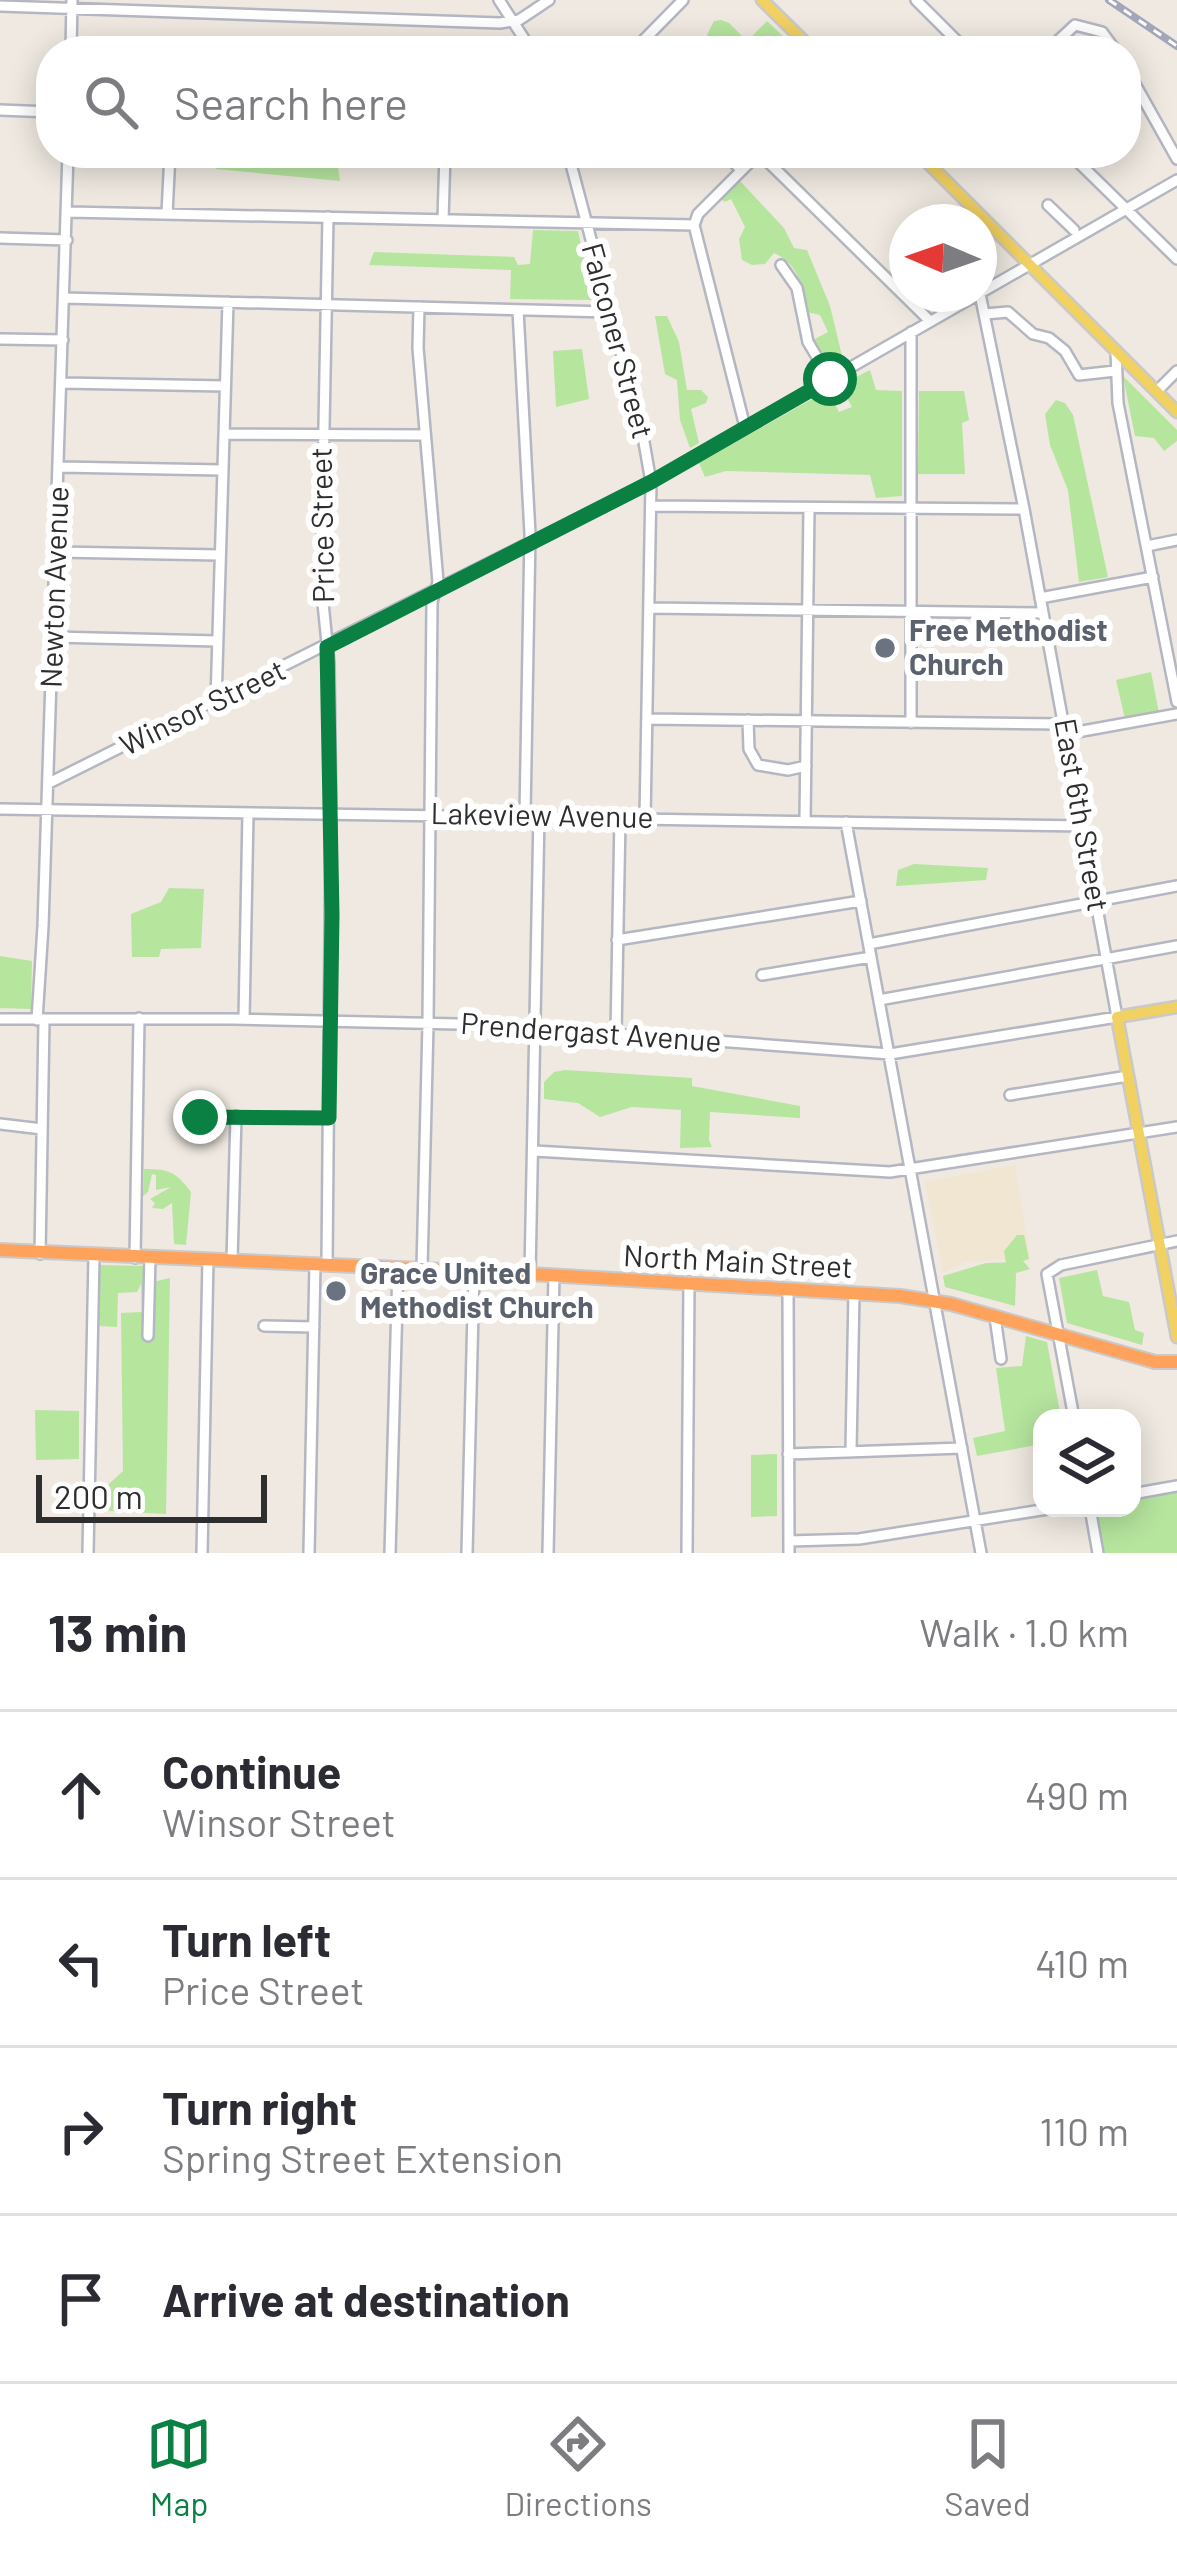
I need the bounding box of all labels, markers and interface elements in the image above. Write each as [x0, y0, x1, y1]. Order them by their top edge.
search box [36, 36, 1141, 168]
icon: search [78, 69, 144, 135]
text: Search here [174, 75, 408, 129]
north arrow [889, 204, 997, 312]
street label: Falconer Street [576, 239, 662, 442]
route start [803, 352, 857, 406]
street label: Price Street [302, 447, 340, 603]
street label: Newton Avenue [31, 485, 75, 688]
place label: Free Methodist Church [909, 611, 1108, 681]
marker: Free Methodist Church [872, 635, 898, 661]
street label: Winsor Street [113, 651, 291, 762]
street label: East 6th Street [1048, 715, 1118, 914]
street label: Lakeview Avenue [430, 794, 654, 834]
street label: Prendergast Avenue [459, 1004, 723, 1058]
route end [173, 1090, 227, 1144]
street label: North Main Street [623, 1236, 854, 1284]
place label: Grace United Methodist Church [360, 1254, 594, 1324]
marker: Grace United Methodist Church [323, 1278, 349, 1304]
map controls [1033, 1409, 1141, 1517]
button: layers [1033, 1409, 1141, 1517]
scale bar [36, 1469, 267, 1522]
text: 200 m [54, 1476, 143, 1516]
text: 13 min [48, 1601, 187, 1662]
text: Walk · 1.0 km [920, 1608, 1129, 1655]
text: Continue [162, 1744, 341, 1798]
icon: ahead [48, 1762, 114, 1828]
text: 490 m [1025, 1771, 1129, 1818]
text: Winsor Street [162, 1798, 396, 1845]
text: Turn left [162, 1912, 331, 1966]
icon: left [48, 1930, 114, 1996]
text: 410 m [1035, 1939, 1129, 1986]
text: Price Street [162, 1966, 364, 2013]
text: Turn right [162, 2080, 357, 2134]
icon: right [48, 2098, 114, 2164]
text: 110 m [1039, 2107, 1129, 2154]
text: Spring Street Extension [162, 2134, 563, 2181]
icon: arrive [48, 2266, 114, 2332]
text: Arrive at destination [162, 2272, 570, 2326]
tab: Map [146, 2411, 212, 2523]
tab: Directions [504, 2411, 652, 2523]
tab: Saved [944, 2411, 1031, 2523]

